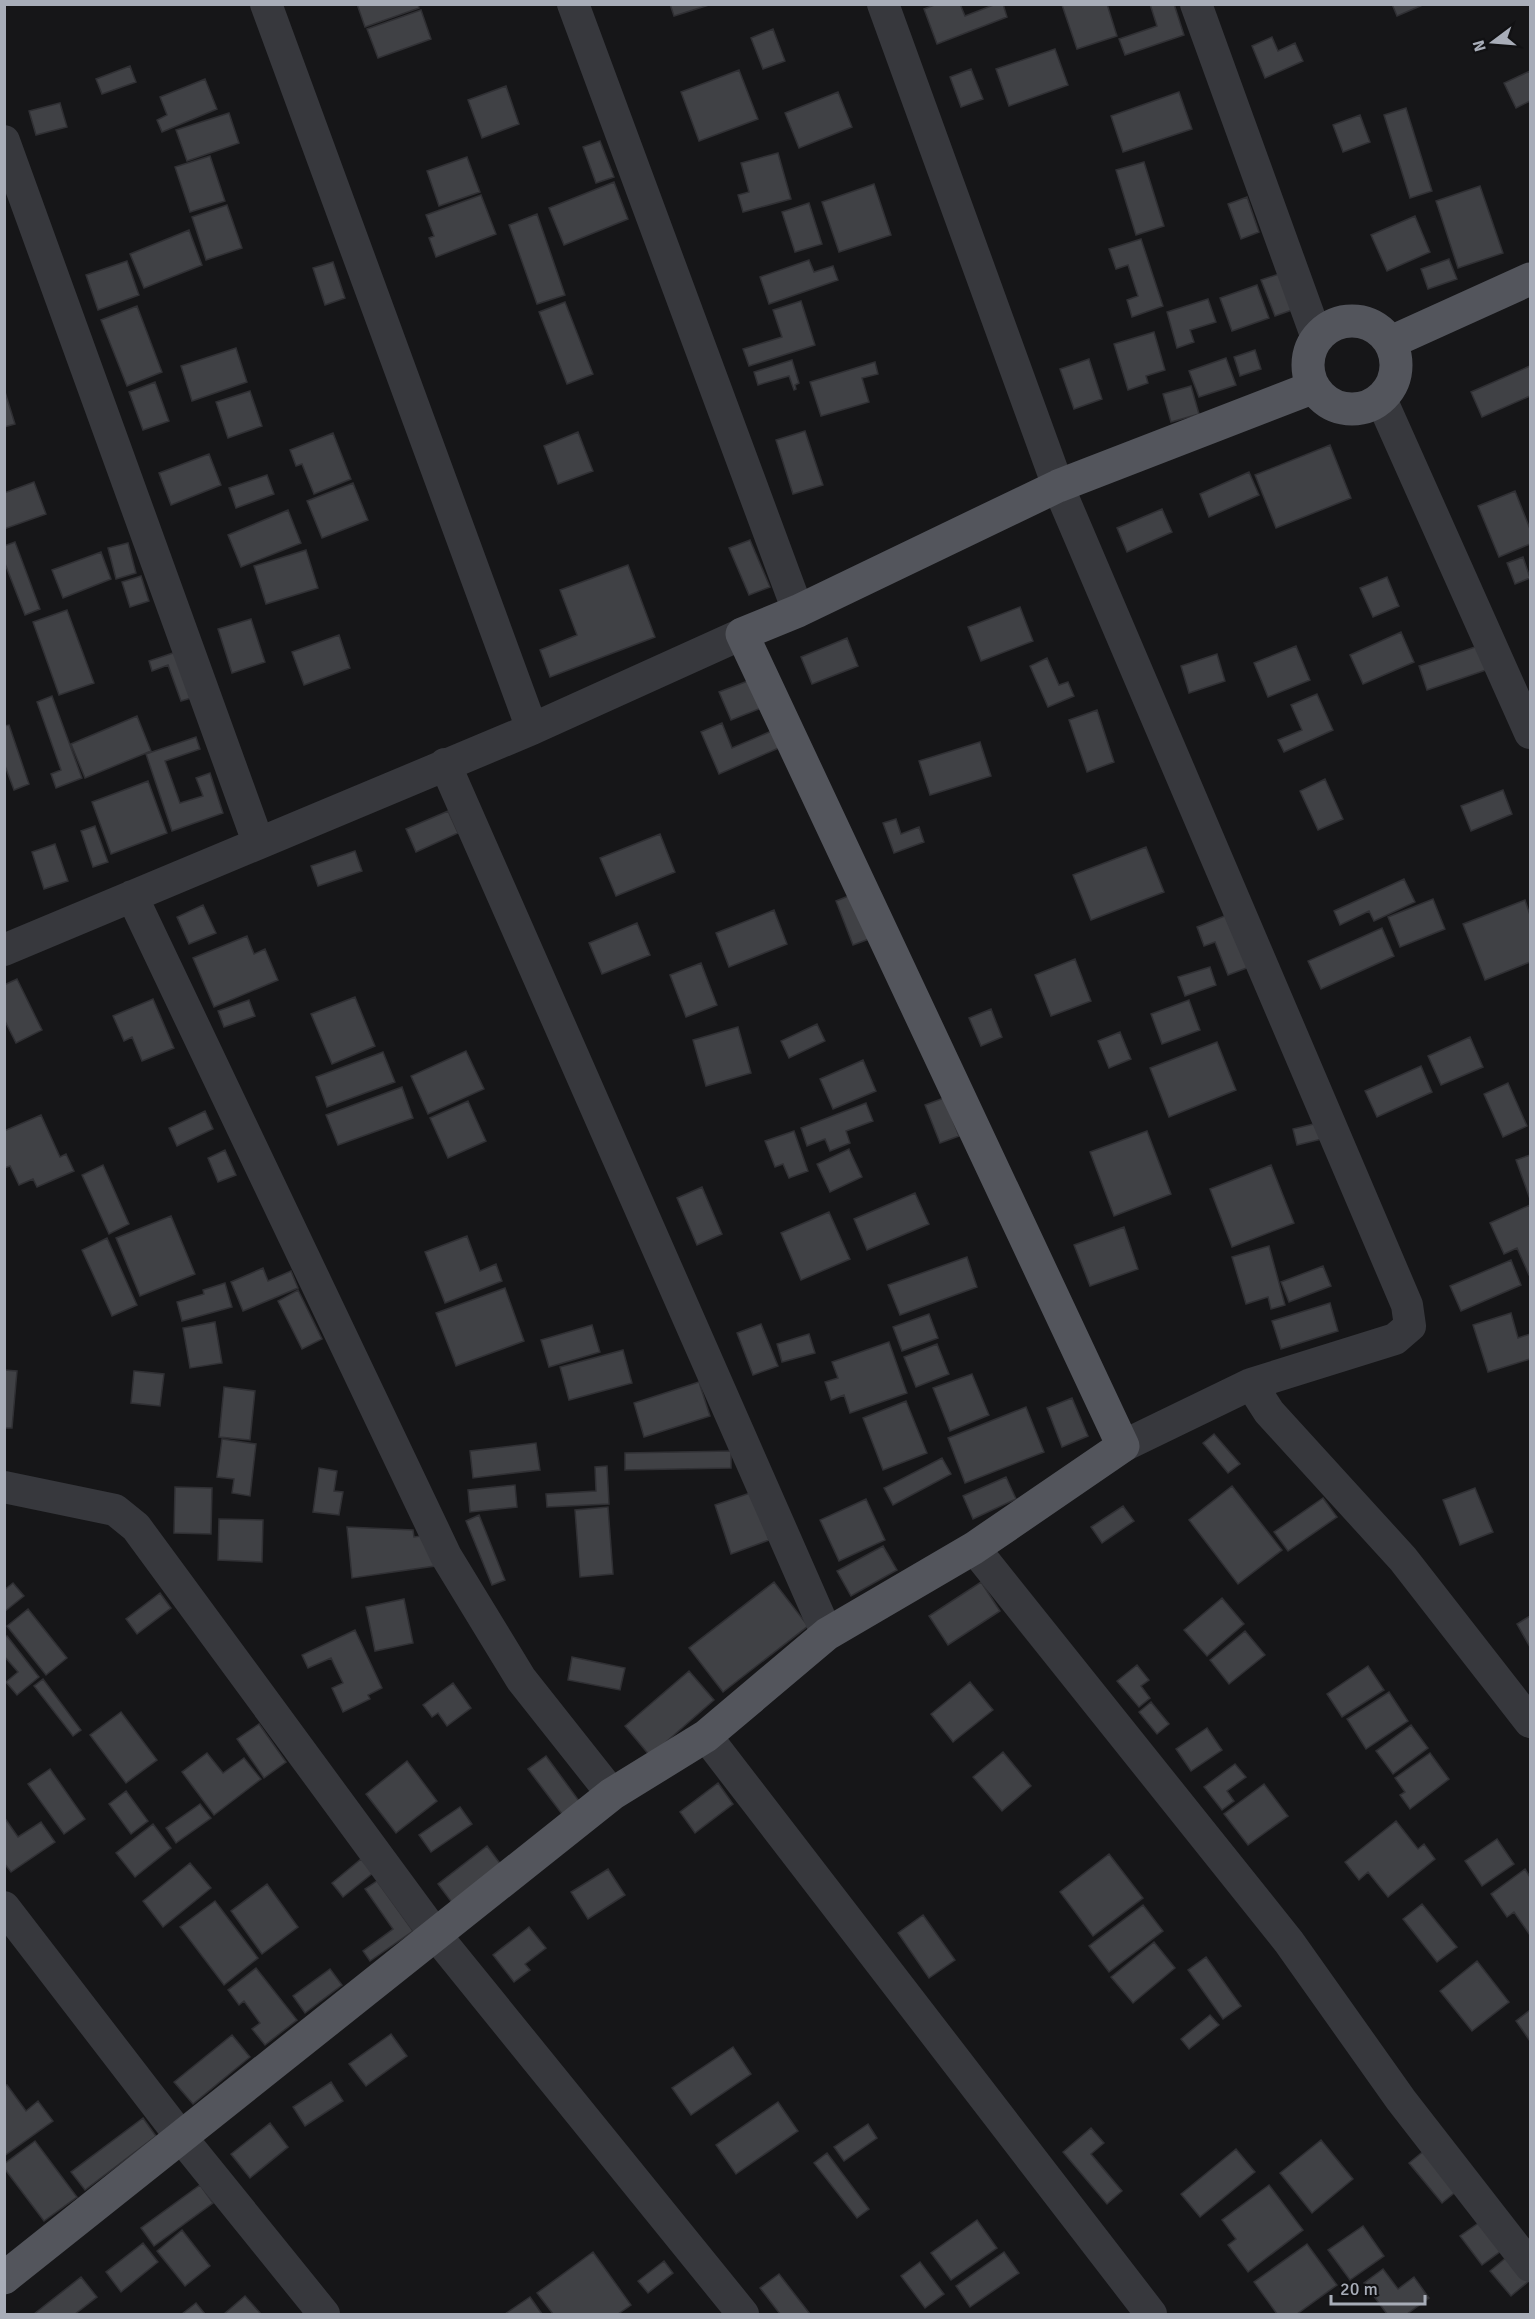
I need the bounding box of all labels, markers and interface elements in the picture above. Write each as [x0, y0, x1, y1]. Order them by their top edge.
north arrow [1463, 12, 1523, 72]
text: N [1468, 38, 1491, 54]
scale bar [1331, 2268, 1426, 2306]
text: 20 m [1340, 2278, 1378, 2300]

